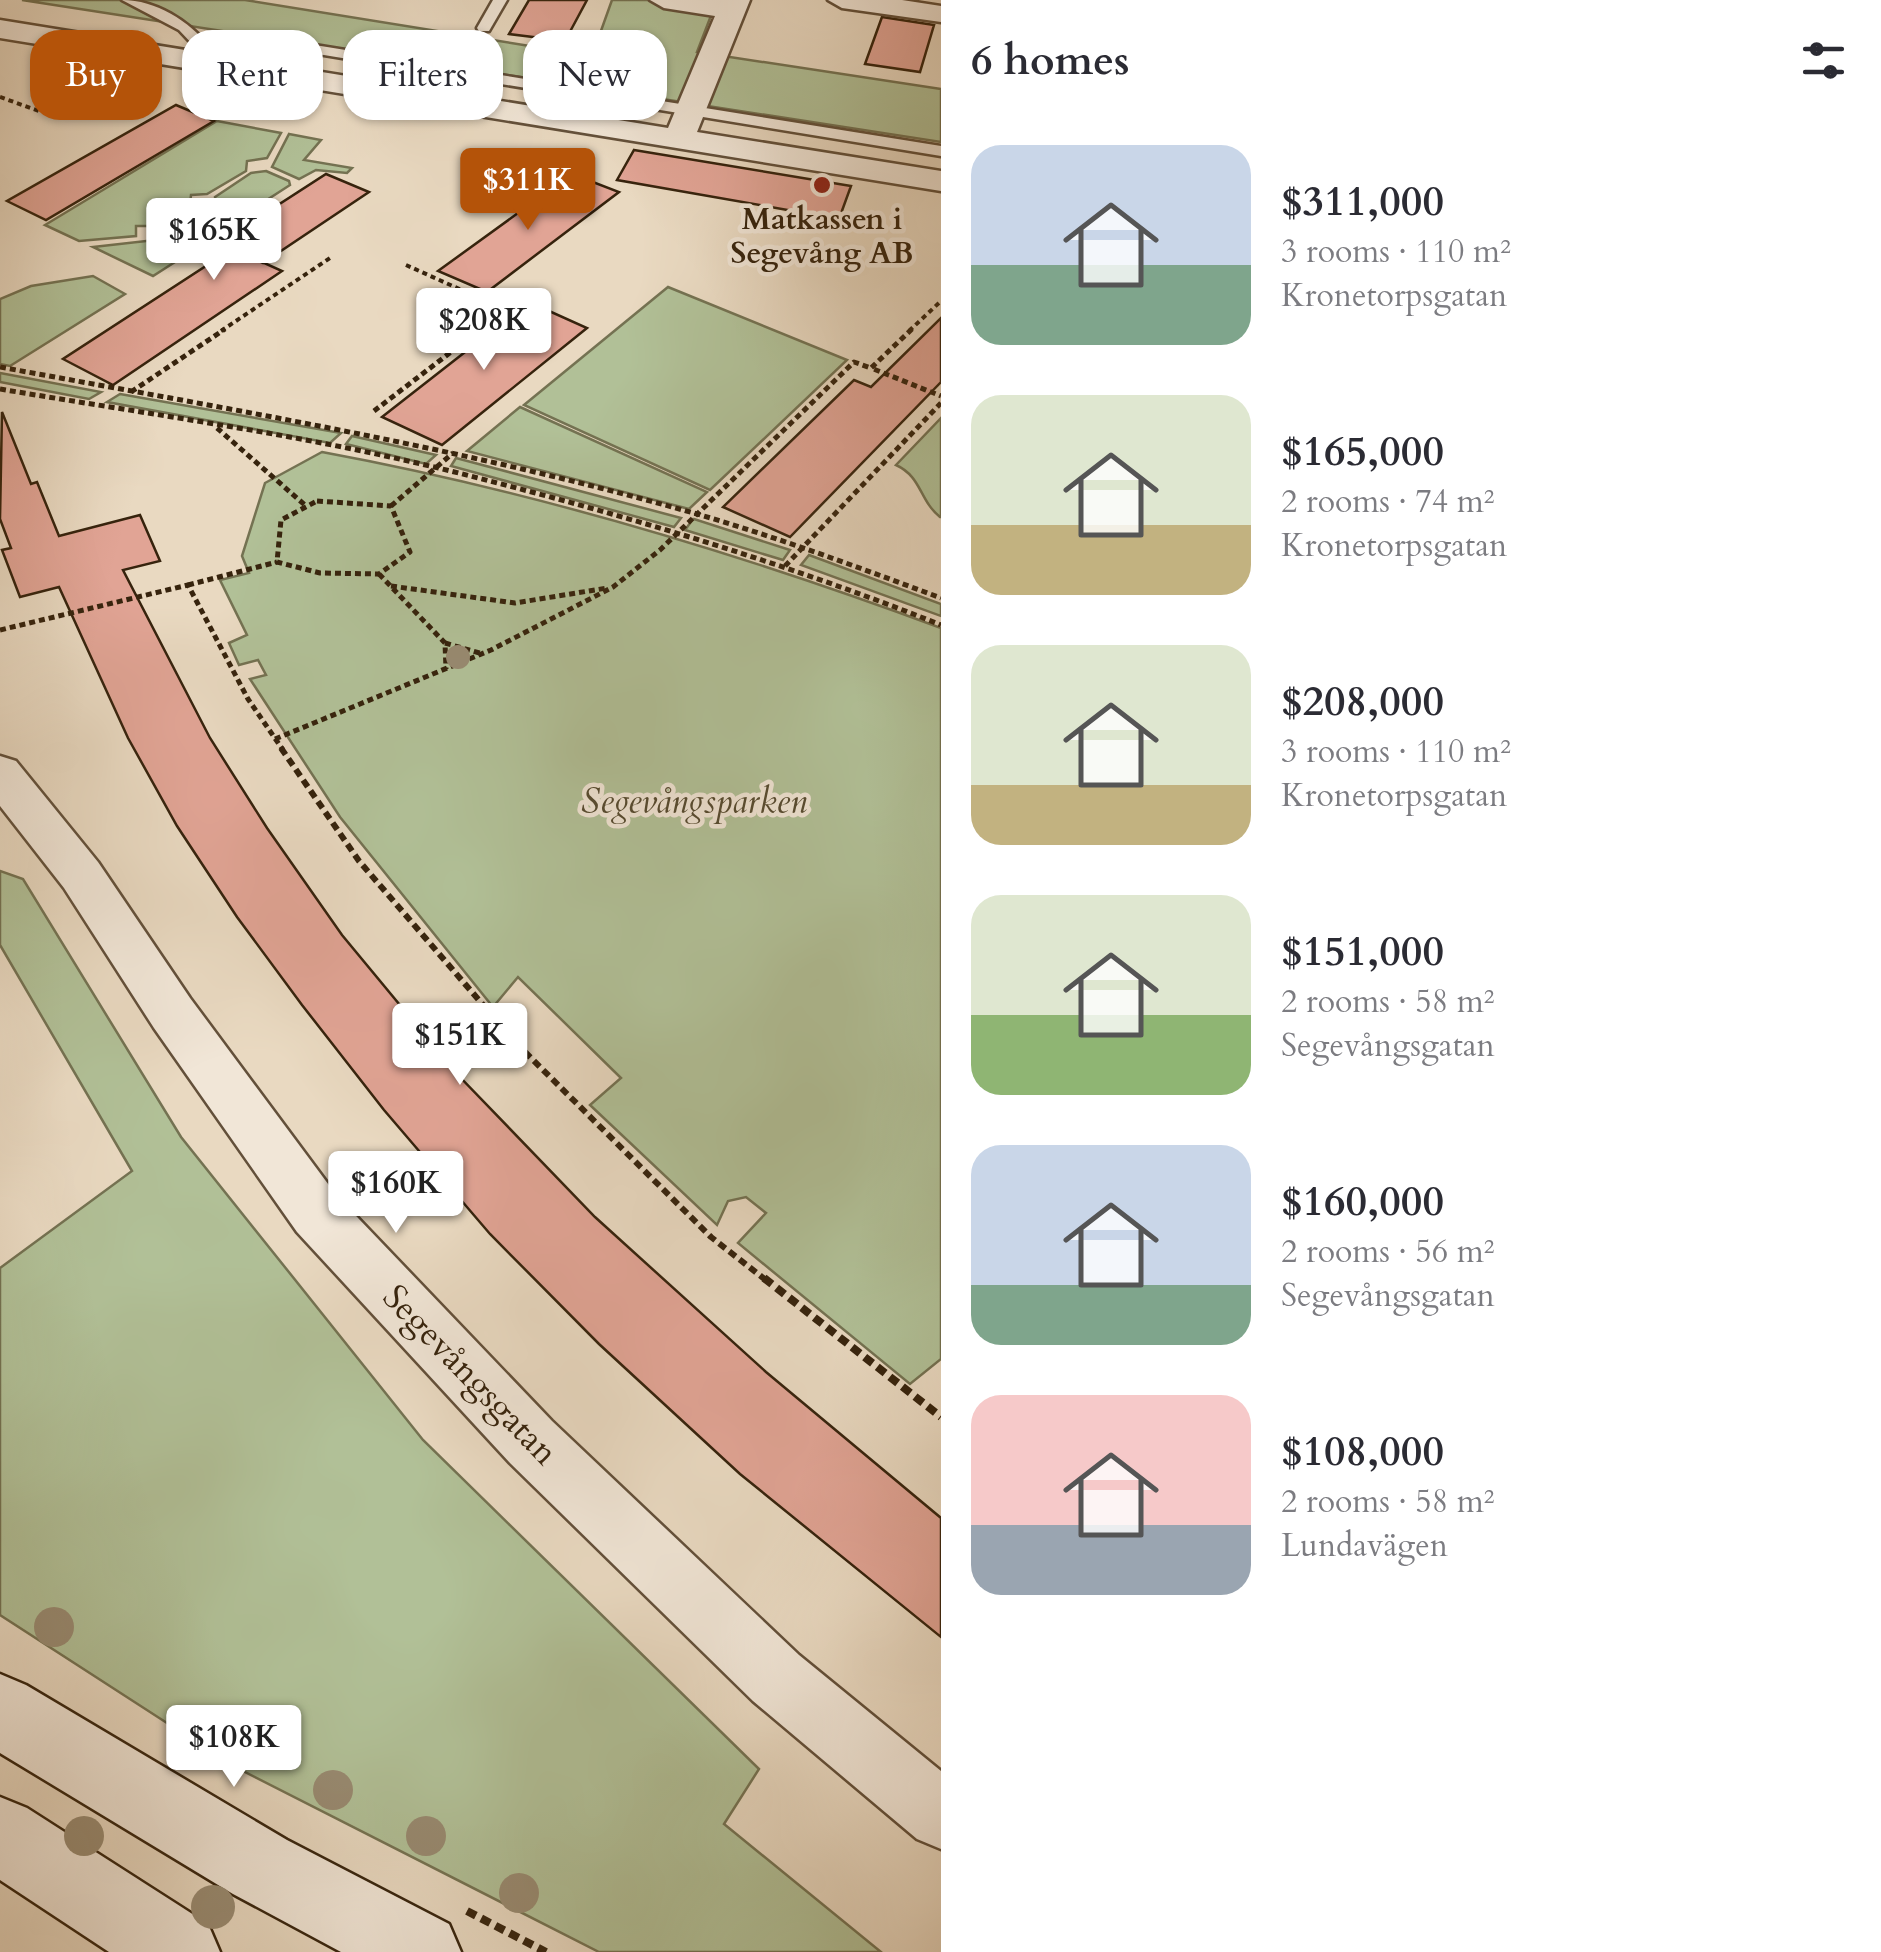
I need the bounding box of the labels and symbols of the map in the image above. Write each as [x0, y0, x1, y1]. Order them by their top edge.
pin: $311K [458, 148, 598, 233]
marker: Matkassen i Segevång AB [811, 174, 833, 196]
pin: $165K [144, 198, 284, 283]
place label: Matkassen i Segevång AB [730, 199, 914, 274]
pin: $208K [414, 288, 554, 373]
park label: Segevångsparken [581, 778, 807, 826]
pin: $151K [390, 1003, 530, 1088]
pin: $160K [326, 1151, 466, 1236]
street label: Segevångsgatan [372, 1274, 569, 1476]
pin: $108K [164, 1705, 304, 1790]

